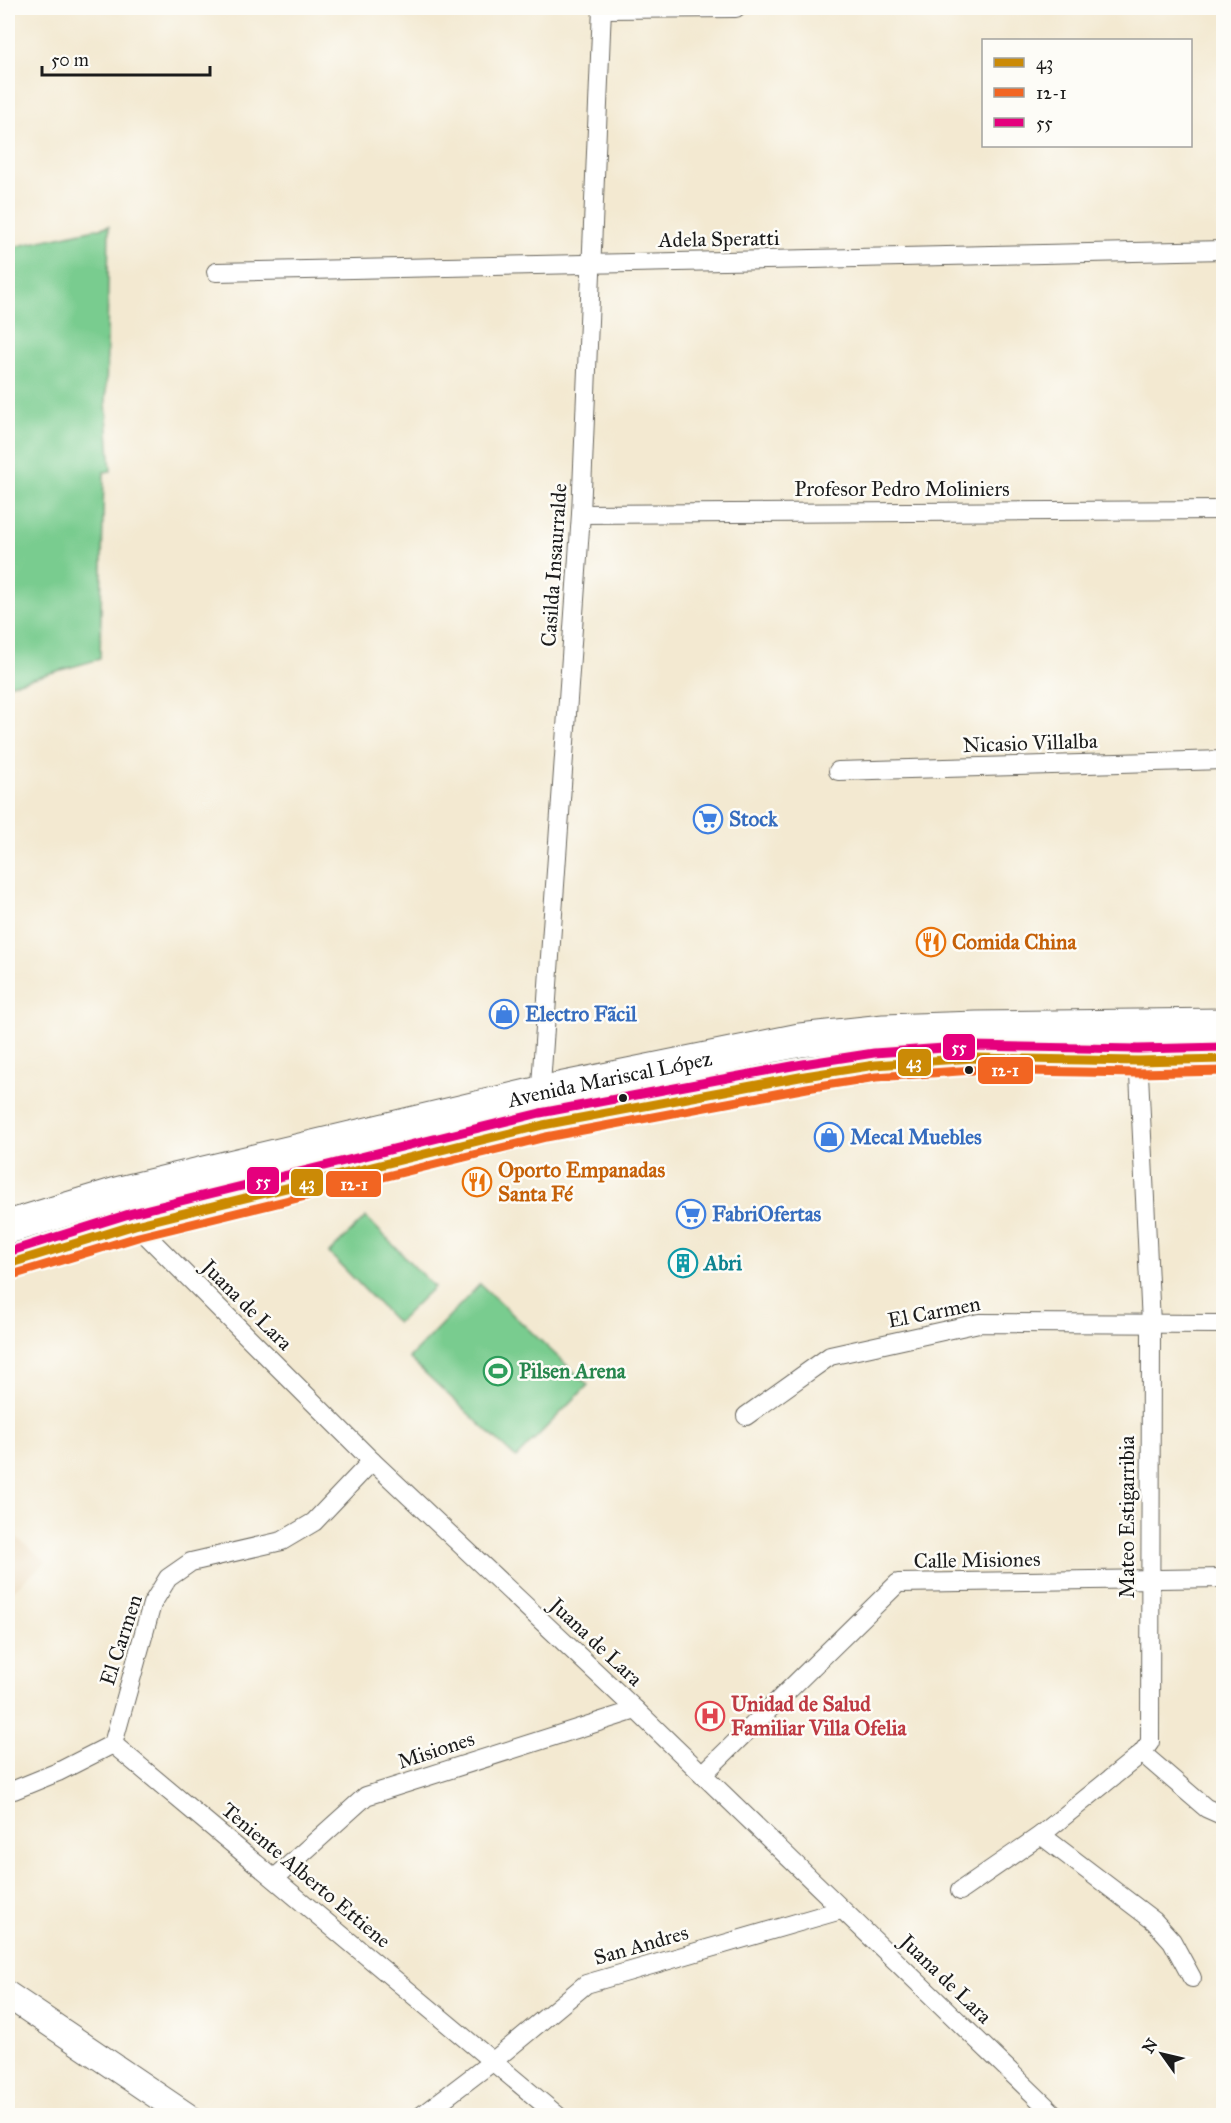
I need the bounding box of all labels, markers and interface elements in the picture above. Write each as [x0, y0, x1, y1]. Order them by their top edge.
scale bar [42, 39, 210, 77]
legend [982, 39, 1192, 147]
text: 50 m [51, 49, 89, 71]
text: 43 [1036, 52, 1053, 74]
text: 12-1 [1036, 82, 1067, 104]
text: 55 [1036, 112, 1053, 134]
street label: Adela Speratti [657, 225, 780, 253]
street label: Profesor Pedro Moliniers [794, 476, 1010, 502]
street label: Casilda Insaurralde [535, 482, 573, 648]
street label: Nicasio Villalba [962, 728, 1098, 758]
supermarket icon: Stock [692, 803, 724, 835]
place label: Stock [729, 806, 779, 832]
restaurant icon: Comida China [915, 926, 947, 958]
place label: Comida China [952, 929, 1077, 955]
shop icon: Electro Fãcil [488, 998, 520, 1030]
place label: Electro Fãcil [525, 1001, 638, 1027]
line badge: 55 [942, 1033, 976, 1061]
text: 55 [952, 1038, 967, 1057]
street label: Avenida Mariscal López [504, 1045, 715, 1113]
line badge: 43 [897, 1048, 932, 1077]
text: 43 [906, 1053, 922, 1073]
line badge: 12-1 [977, 1056, 1034, 1085]
text: 12-1 [991, 1061, 1019, 1080]
unlabelled marker [963, 1064, 975, 1076]
unlabelled marker [617, 1092, 629, 1104]
shop icon: Mecal Muebles [813, 1121, 845, 1153]
place label: Mecal Muebles [850, 1124, 982, 1150]
place label: Oporto Empanadas Santa Fé [498, 1157, 665, 1207]
line badge: 55 [246, 1166, 280, 1195]
restaurant icon: Oporto Empanadas Santa Fé [461, 1166, 493, 1198]
line badge: 43 [290, 1168, 324, 1197]
line badge: 12-1 [325, 1170, 382, 1198]
text: 55 [256, 1172, 271, 1191]
text: 43 [299, 1174, 315, 1194]
text: 12-1 [340, 1175, 368, 1194]
supermarket icon: FabriOfertas [675, 1198, 707, 1230]
place label: FabriOfertas [712, 1201, 822, 1227]
building icon: Abri [667, 1247, 699, 1279]
place label: Abri [702, 1250, 742, 1276]
street label: Juana de Lara [195, 1253, 298, 1356]
street label: El Carmen [885, 1290, 983, 1334]
sports icon: Pilsen Arena [482, 1355, 514, 1387]
place label: Pilsen Arena [519, 1358, 627, 1384]
street label: Mateo Estigarribia [1114, 1435, 1140, 1598]
street label: Calle Misiones [913, 1546, 1041, 1574]
street label: El Carmen [94, 1591, 148, 1689]
street label: Juana de Lara [543, 1591, 648, 1692]
place label: Unidad de Salud Familiar Villa Ofelia [731, 1691, 907, 1741]
hospital icon: Unidad de Salud Familiar Villa Ofelia [694, 1700, 726, 1732]
street label: Misiones [394, 1725, 478, 1775]
street label: Teniente Alberto Ettiene [216, 1797, 396, 1954]
street label: San Andres [591, 1919, 691, 1971]
street label: Juana de Lara [893, 1927, 997, 2029]
north arrow [1132, 2024, 1192, 2084]
text: N [1138, 2035, 1162, 2057]

